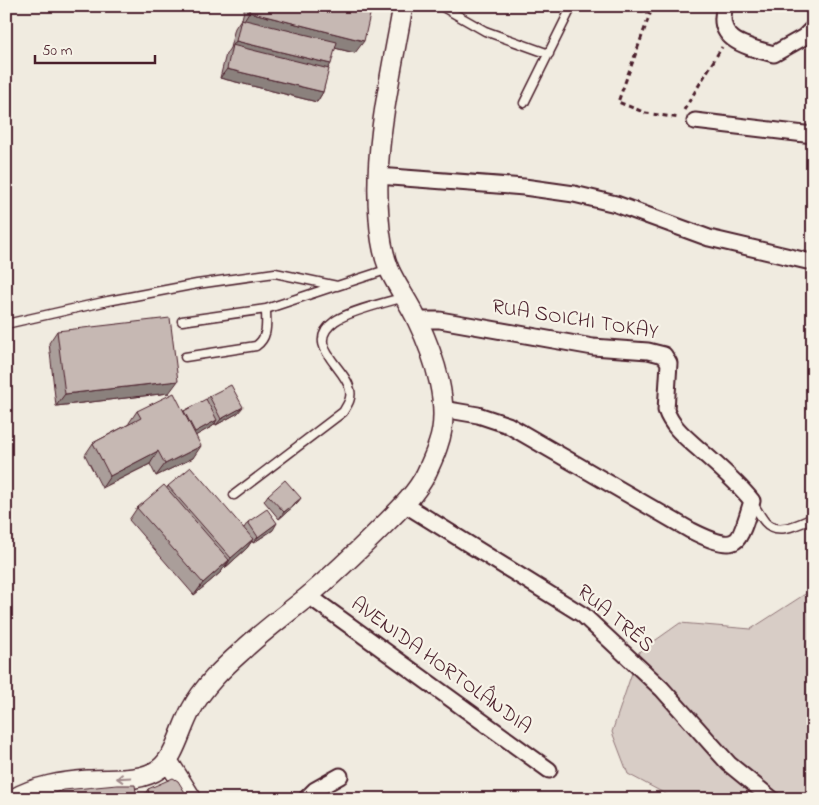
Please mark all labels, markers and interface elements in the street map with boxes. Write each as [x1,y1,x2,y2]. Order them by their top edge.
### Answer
scale bar [35,32,155,64]
text: 50 m [42,40,73,62]
street label: RUA SOICHI TOKAY [490,292,661,348]
street label: RUA TRÊS [570,578,660,660]
street label: AVENIDA HORTOLÂNDIA [344,588,539,742]
one-way arrow [116,774,132,783]

